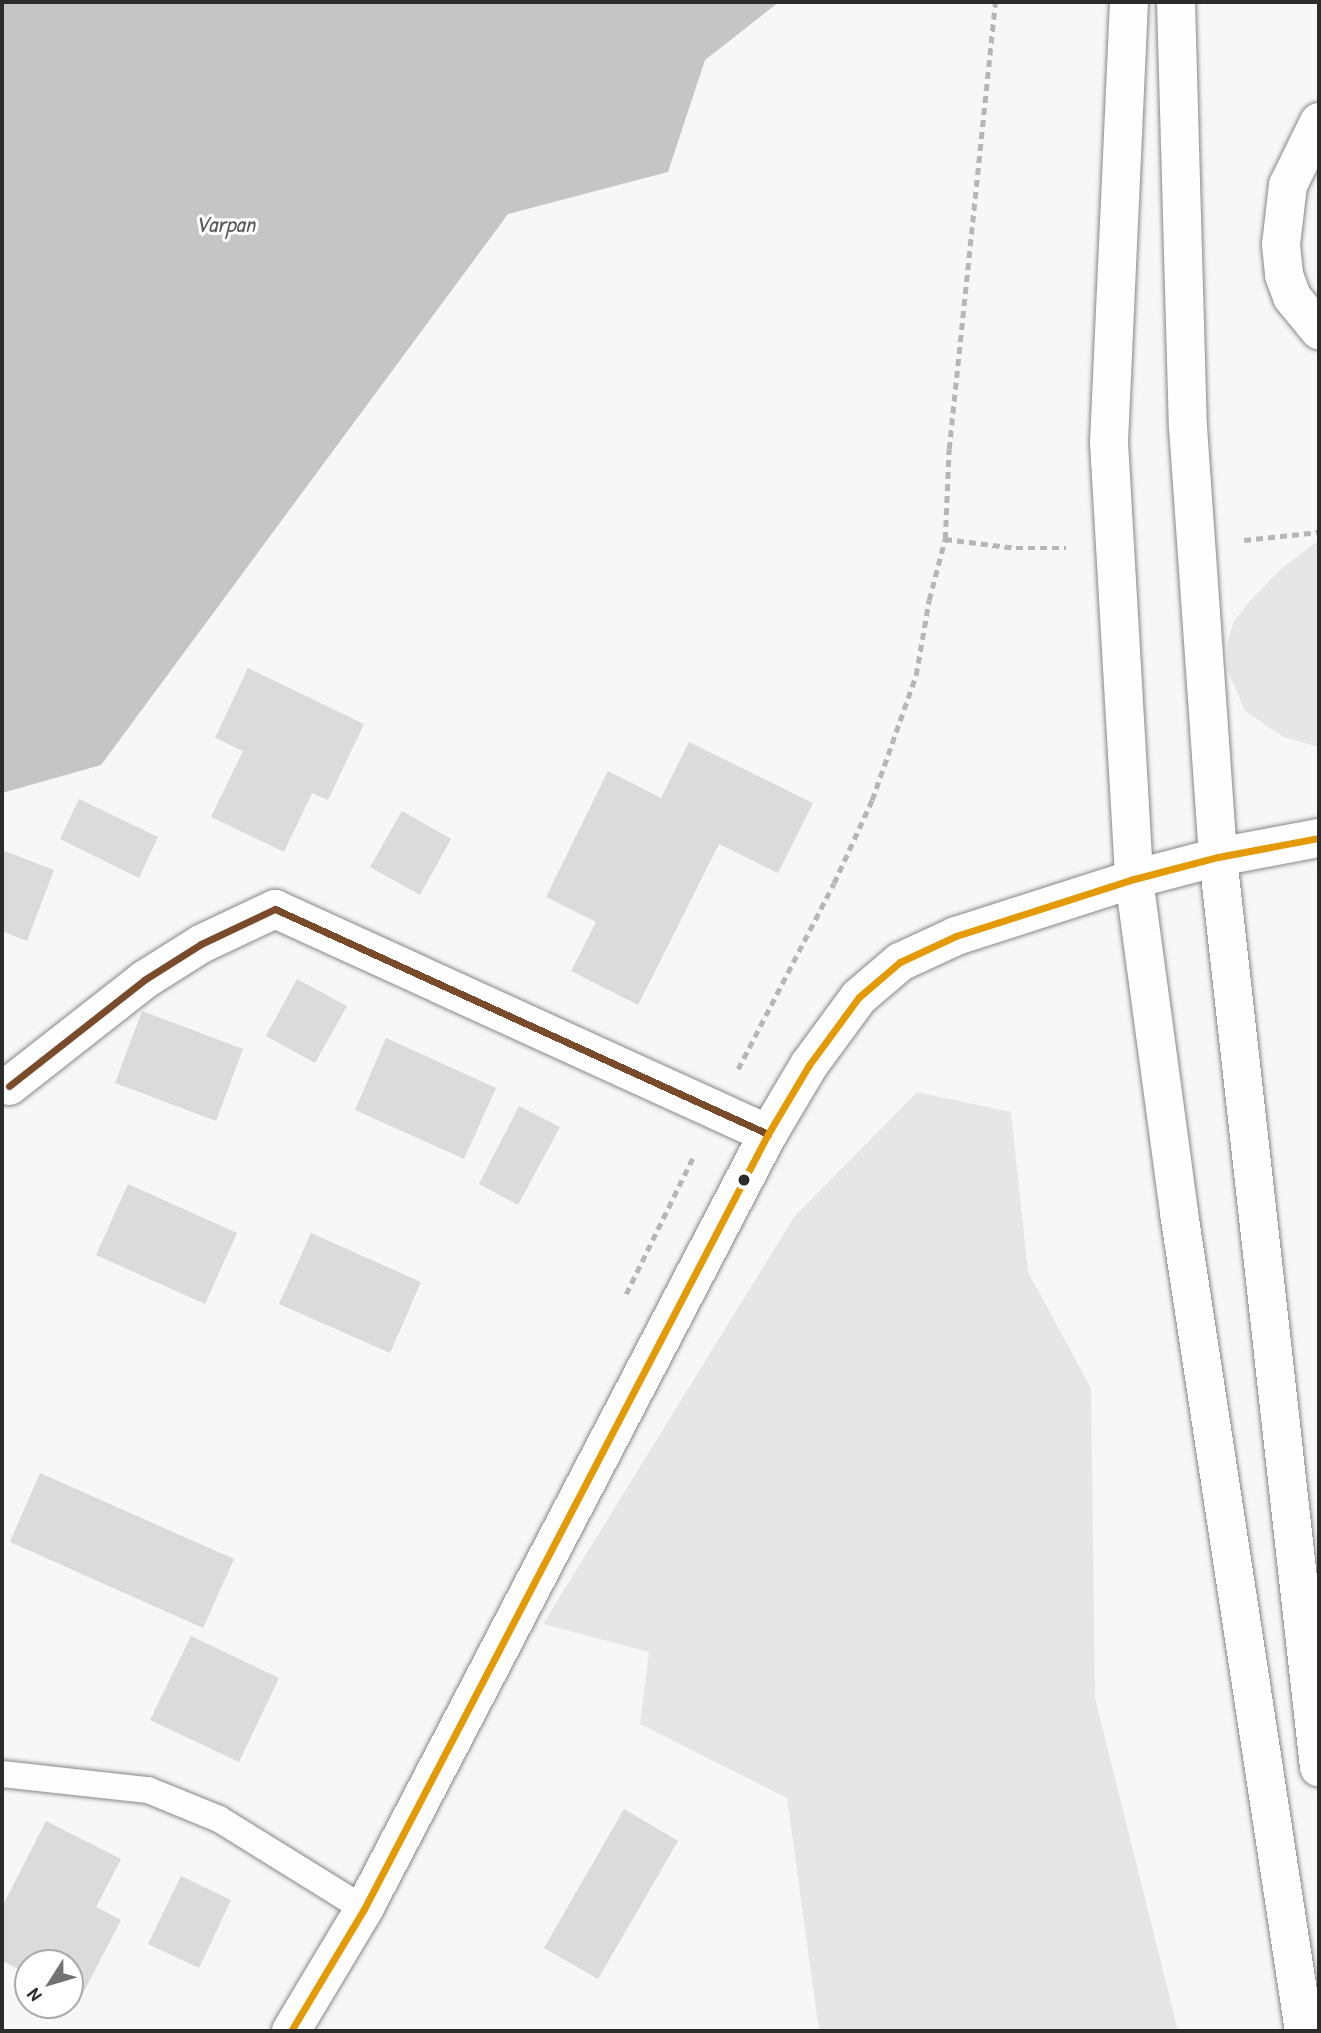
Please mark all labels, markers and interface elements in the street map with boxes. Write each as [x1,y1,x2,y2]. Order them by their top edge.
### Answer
water label: Varpan [195,210,255,238]
unlabelled marker [737,1173,751,1187]
north arrow [14,1949,84,2019]
text: N [20,1984,47,2007]

